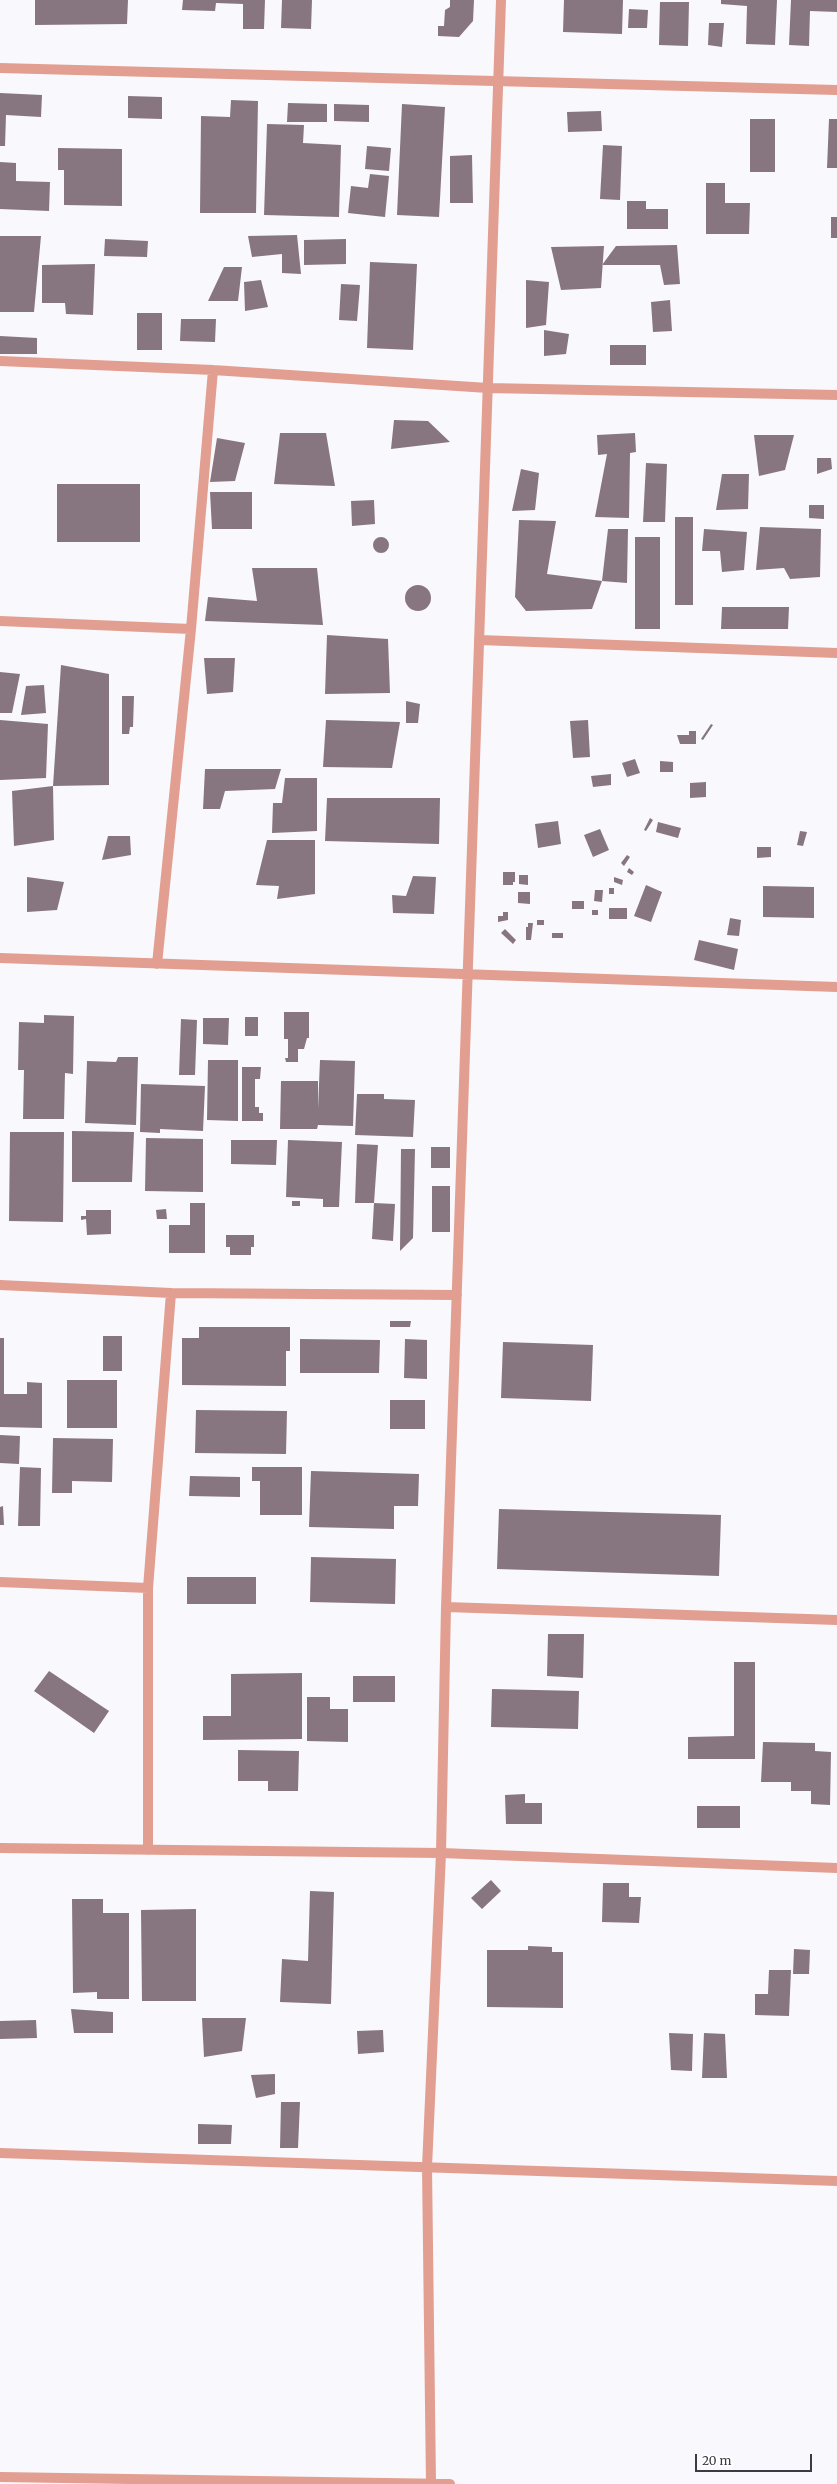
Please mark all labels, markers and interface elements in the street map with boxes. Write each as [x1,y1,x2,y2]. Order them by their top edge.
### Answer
scale bar [697,2446,814,2472]
text: 20 m [702,2453,731,2468]

